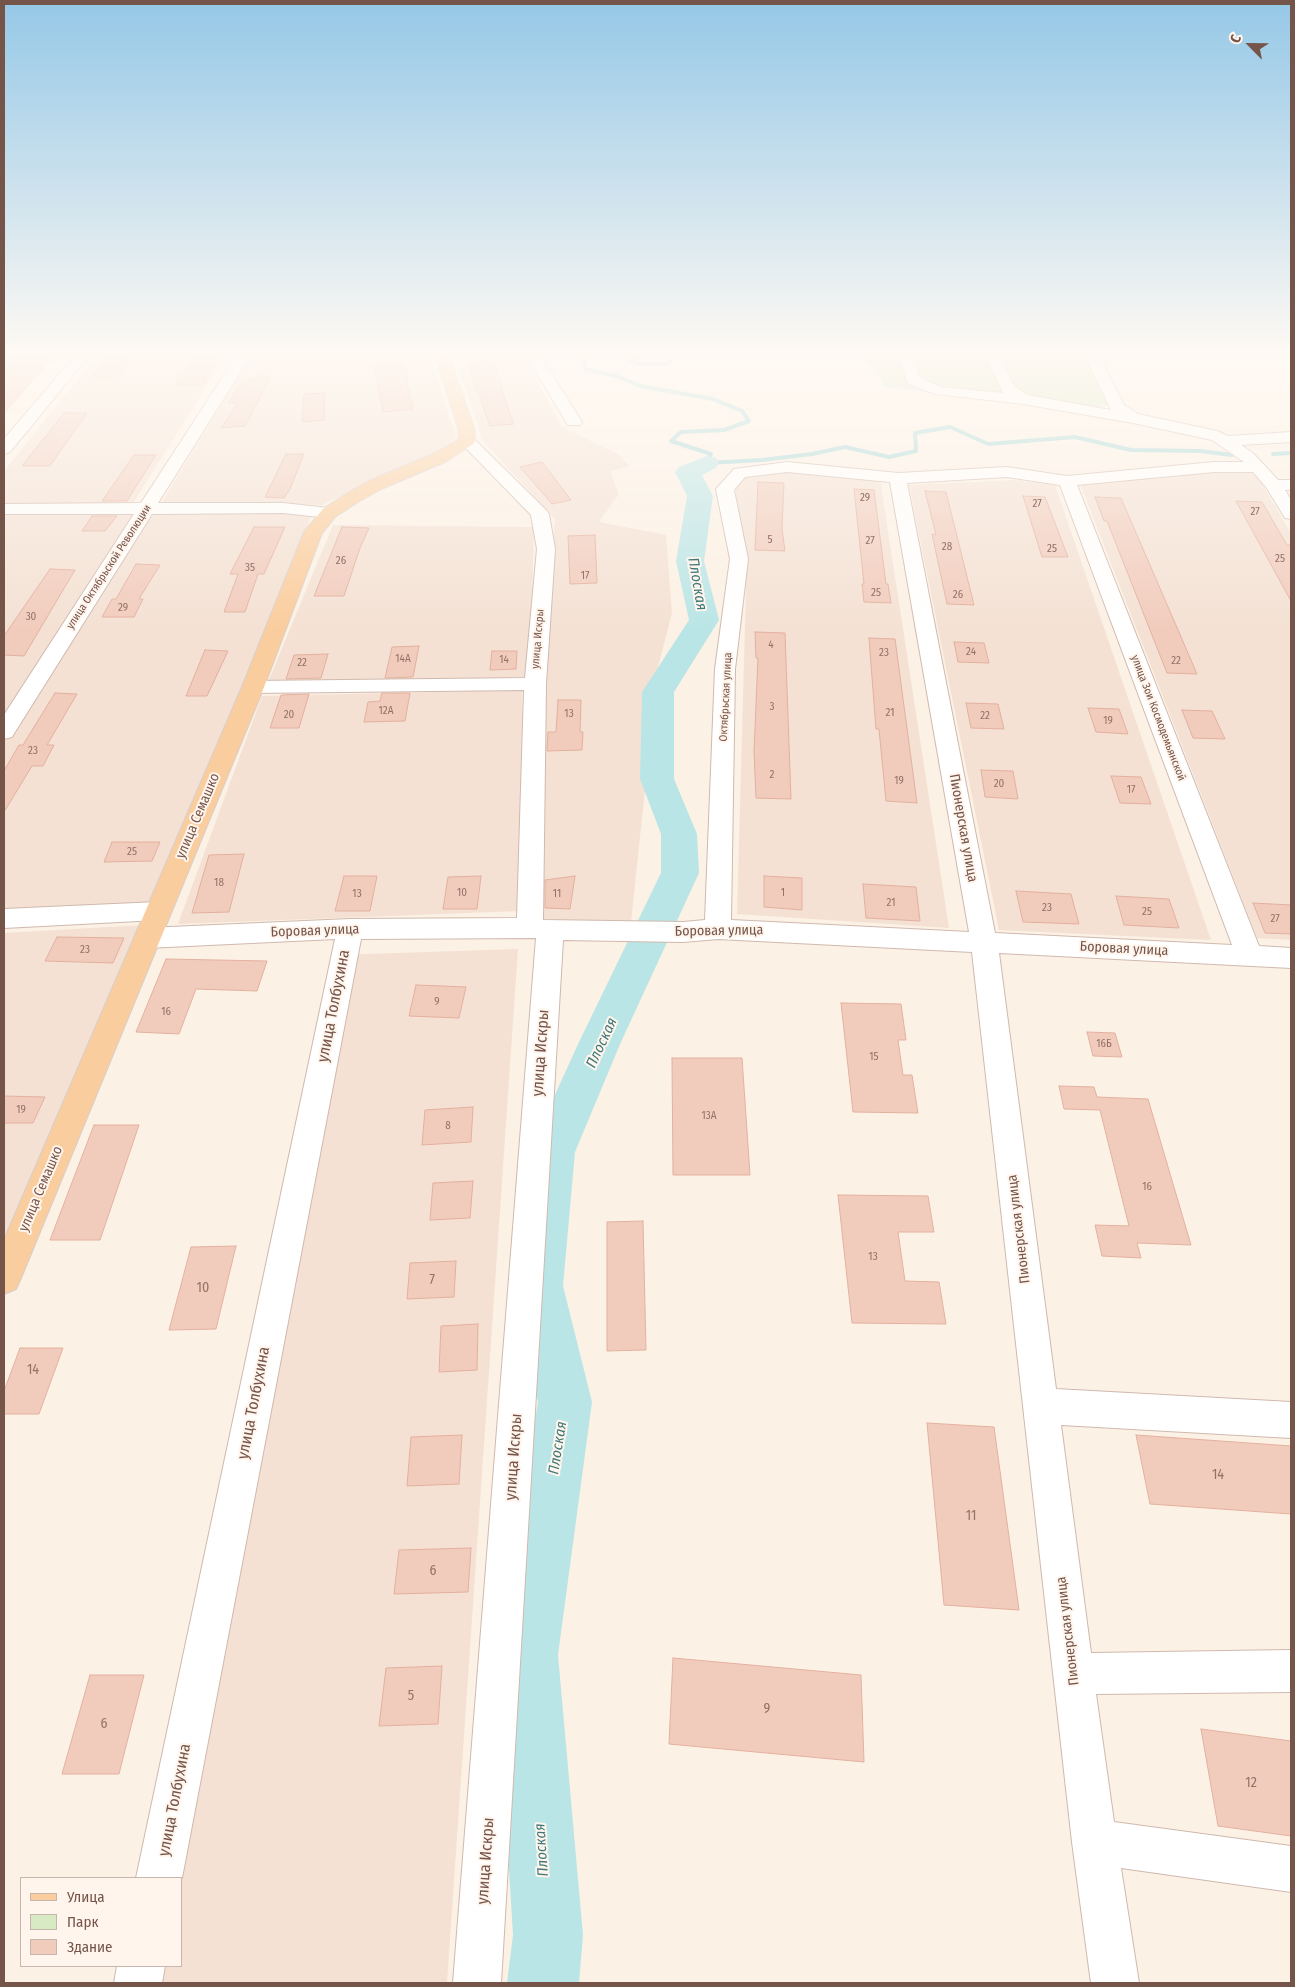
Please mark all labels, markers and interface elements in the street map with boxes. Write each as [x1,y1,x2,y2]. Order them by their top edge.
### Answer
north arrow [1225,20,1275,70]
text: С [1226,32,1245,46]
house number: 29 [860,491,870,505]
house number: 27 [1032,497,1042,511]
street label: улица Октябрьской Революции [64,502,154,632]
house number: 27 [1250,505,1260,519]
house number: 5 [767,533,773,547]
house number: 27 [865,534,875,548]
house number: 28 [942,540,952,554]
house number: 25 [1047,542,1057,556]
house number: 25 [1275,552,1285,566]
house number: 26 [336,554,346,568]
water label: Плоская [684,556,710,612]
house number: 35 [245,561,255,575]
house number: 17 [581,569,589,583]
house number: 25 [871,586,881,600]
house number: 26 [953,588,963,602]
house number: 29 [118,601,128,615]
street label: улица Искры [529,609,547,669]
house number: 30 [26,610,36,624]
house number: 4 [768,638,774,652]
house number: 24 [966,645,976,659]
house number: 23 [879,646,889,660]
house number: 14А [395,652,411,666]
street label: Октябрьская улица [717,652,735,742]
house number: 14 [499,653,509,667]
street label: улица Зои Космодемьянской [1128,653,1188,783]
house number: 22 [1171,654,1181,668]
house number: 22 [297,656,307,670]
house number: 3 [770,700,774,714]
house number: 12А [379,704,393,718]
house number: 21 [886,706,894,720]
house number: 13 [564,707,574,721]
house number: 20 [284,708,294,722]
house number: 22 [980,709,990,723]
house number: 19 [1103,714,1113,728]
house number: 23 [28,744,38,758]
house number: 2 [770,768,774,782]
street label: улица Семашко [172,771,224,861]
street label: Пионерская улица [945,773,981,883]
house number: 19 [894,774,904,788]
house number: 20 [994,777,1004,791]
house number: 17 [1127,783,1135,797]
house number: 25 [127,845,137,859]
house number: 18 [214,876,224,890]
house number: 10 [457,886,467,900]
house number: 1 [781,886,785,900]
house number: 13 [352,887,362,901]
house number: 11 [553,887,561,901]
house number: 21 [887,896,895,910]
house number: 23 [1042,901,1052,915]
house number: 25 [1142,905,1152,919]
house number: 27 [1270,912,1280,926]
street label: Боровая улица [270,921,360,941]
street label: Боровая улица [675,922,763,940]
street label: Боровая улица [1079,938,1169,960]
house number: 23 [80,943,90,957]
street label: улица Толбухина [314,948,354,1064]
house number: 9 [434,995,440,1009]
house number: 16 [161,1005,171,1019]
street label: улица Искры [528,1009,554,1097]
water label: Плоская [583,1015,621,1071]
house number: 16Б [1096,1037,1112,1051]
house number: 15 [869,1050,879,1064]
house number: 19 [16,1103,26,1117]
house number: 13А [701,1109,717,1123]
house number: 8 [445,1119,451,1133]
street label: улица Семашко [15,1144,67,1234]
street label: Пионерская улица [1004,1174,1034,1284]
house number: 16 [1142,1180,1152,1194]
house number: 13 [868,1250,878,1264]
house number: 7 [429,1272,435,1288]
house number: 10 [197,1280,209,1296]
street label: улица Толбухина [234,1345,274,1461]
house number: 14 [27,1362,39,1378]
street label: улица Искры [501,1413,527,1501]
water label: Плоская [545,1420,571,1476]
house number: 14 [1212,1467,1224,1483]
house number: 11 [966,1508,976,1524]
house number: 6 [430,1563,436,1579]
street label: Пионерская улица [1053,1576,1083,1686]
house number: 5 [408,1688,414,1704]
house number: 9 [764,1701,770,1717]
house number: 6 [101,1716,107,1732]
street label: улица Толбухина [155,1742,195,1858]
house number: 12 [1245,1775,1257,1791]
street label: улица Искры [473,1817,499,1905]
water label: Плоская [531,1823,553,1877]
legend [20,1877,182,1967]
text: Улица [67,1888,105,1906]
text: Парк [67,1913,98,1931]
text: Здание [67,1938,113,1956]

